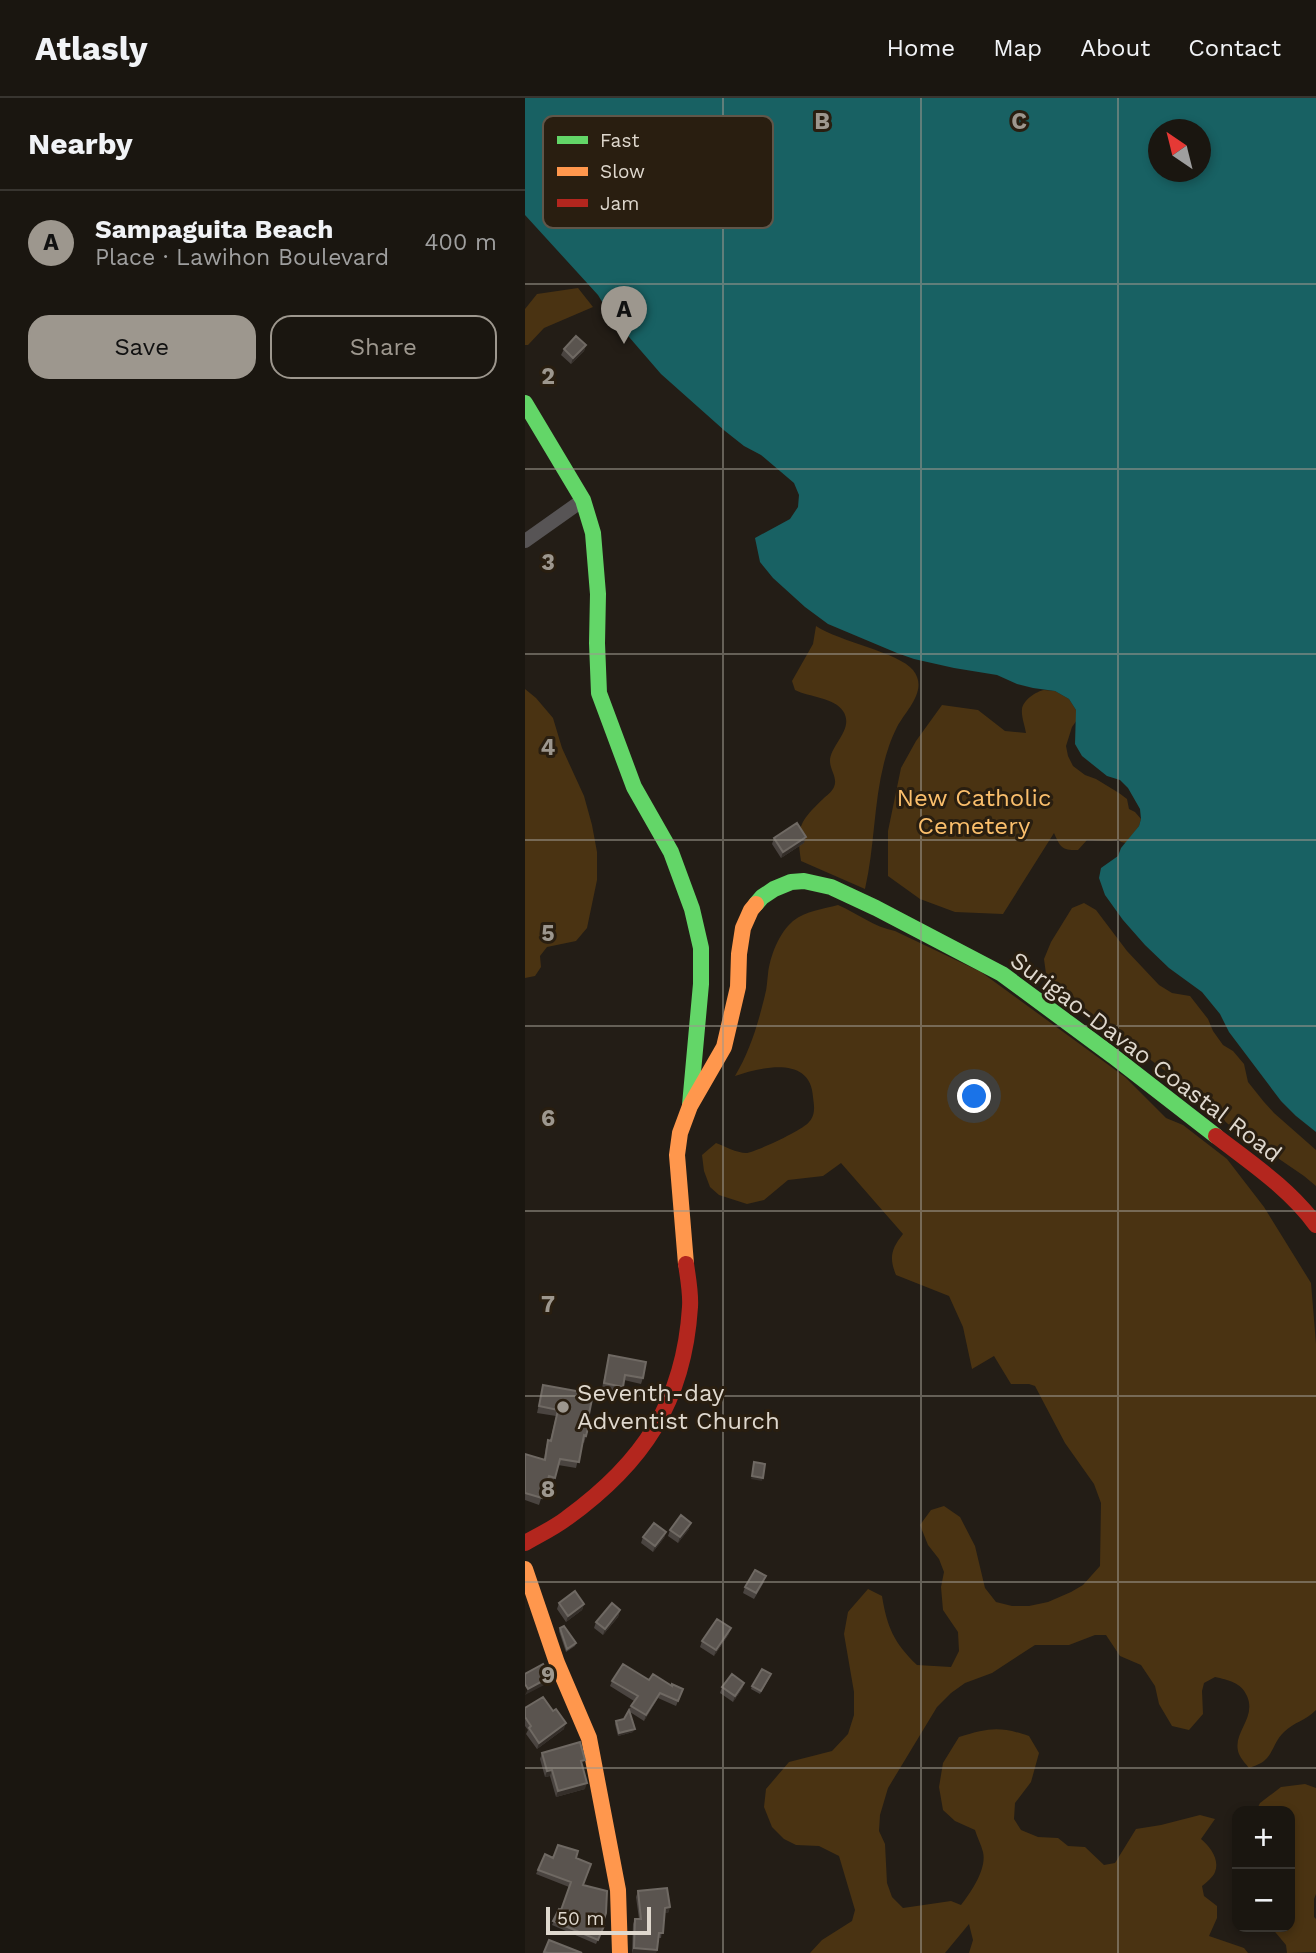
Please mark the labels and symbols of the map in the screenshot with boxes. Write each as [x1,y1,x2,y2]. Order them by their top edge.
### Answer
text: B [814,108,830,135]
text: C [1011,108,1027,135]
legend [543,116,773,228]
north arrow [1148,119,1211,182]
text: Fast [600,129,639,152]
text: Slow [600,160,645,183]
text: Jam [600,192,639,215]
pin: A [601,286,647,344]
text: 2 [541,363,555,390]
text: 3 [541,549,555,576]
text: 4 [541,734,556,761]
park label: New Catholic Cemetery [897,784,1051,840]
text: 5 [541,920,555,947]
street label: Surigao-Davao Coastal Road [1005,946,1287,1168]
your location [957,1079,991,1113]
text: 6 [541,1105,555,1132]
text: 7 [541,1291,555,1318]
place label: Seventh-day Adventist Church [577,1379,780,1435]
marker: Seventh-day Adventist Church [555,1399,571,1415]
text: 8 [541,1476,555,1503]
text: 9 [541,1662,555,1689]
scale bar [546,1904,651,1936]

